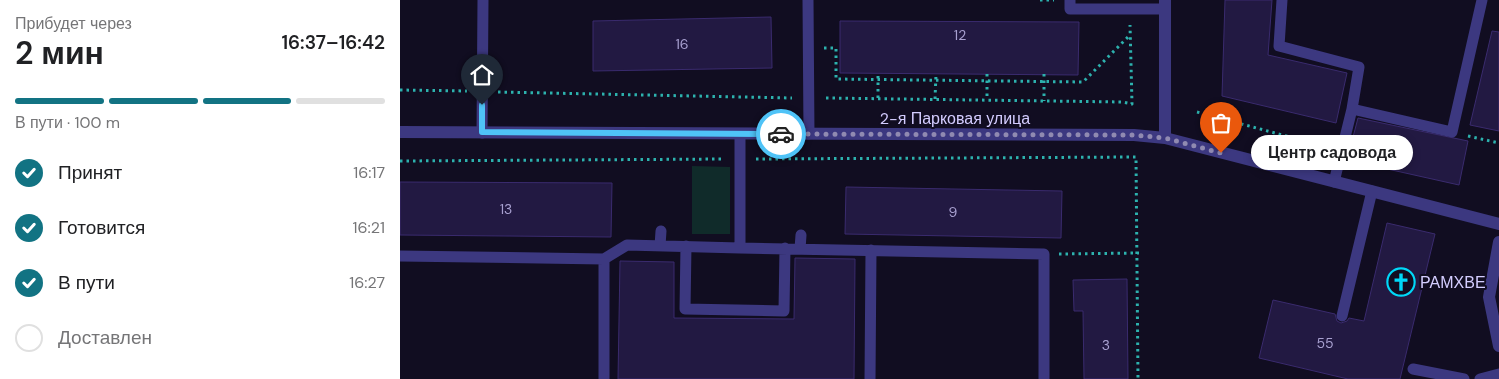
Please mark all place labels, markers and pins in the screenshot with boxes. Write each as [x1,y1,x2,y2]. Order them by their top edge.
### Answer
pin [461,54,503,105]
pin [1200,102,1242,153]
callout: Центр садовода [1251,136,1414,170]
church icon: РАМХВЕ [1386,267,1416,297]
place label: РАМХВЕ [1420,272,1486,293]

